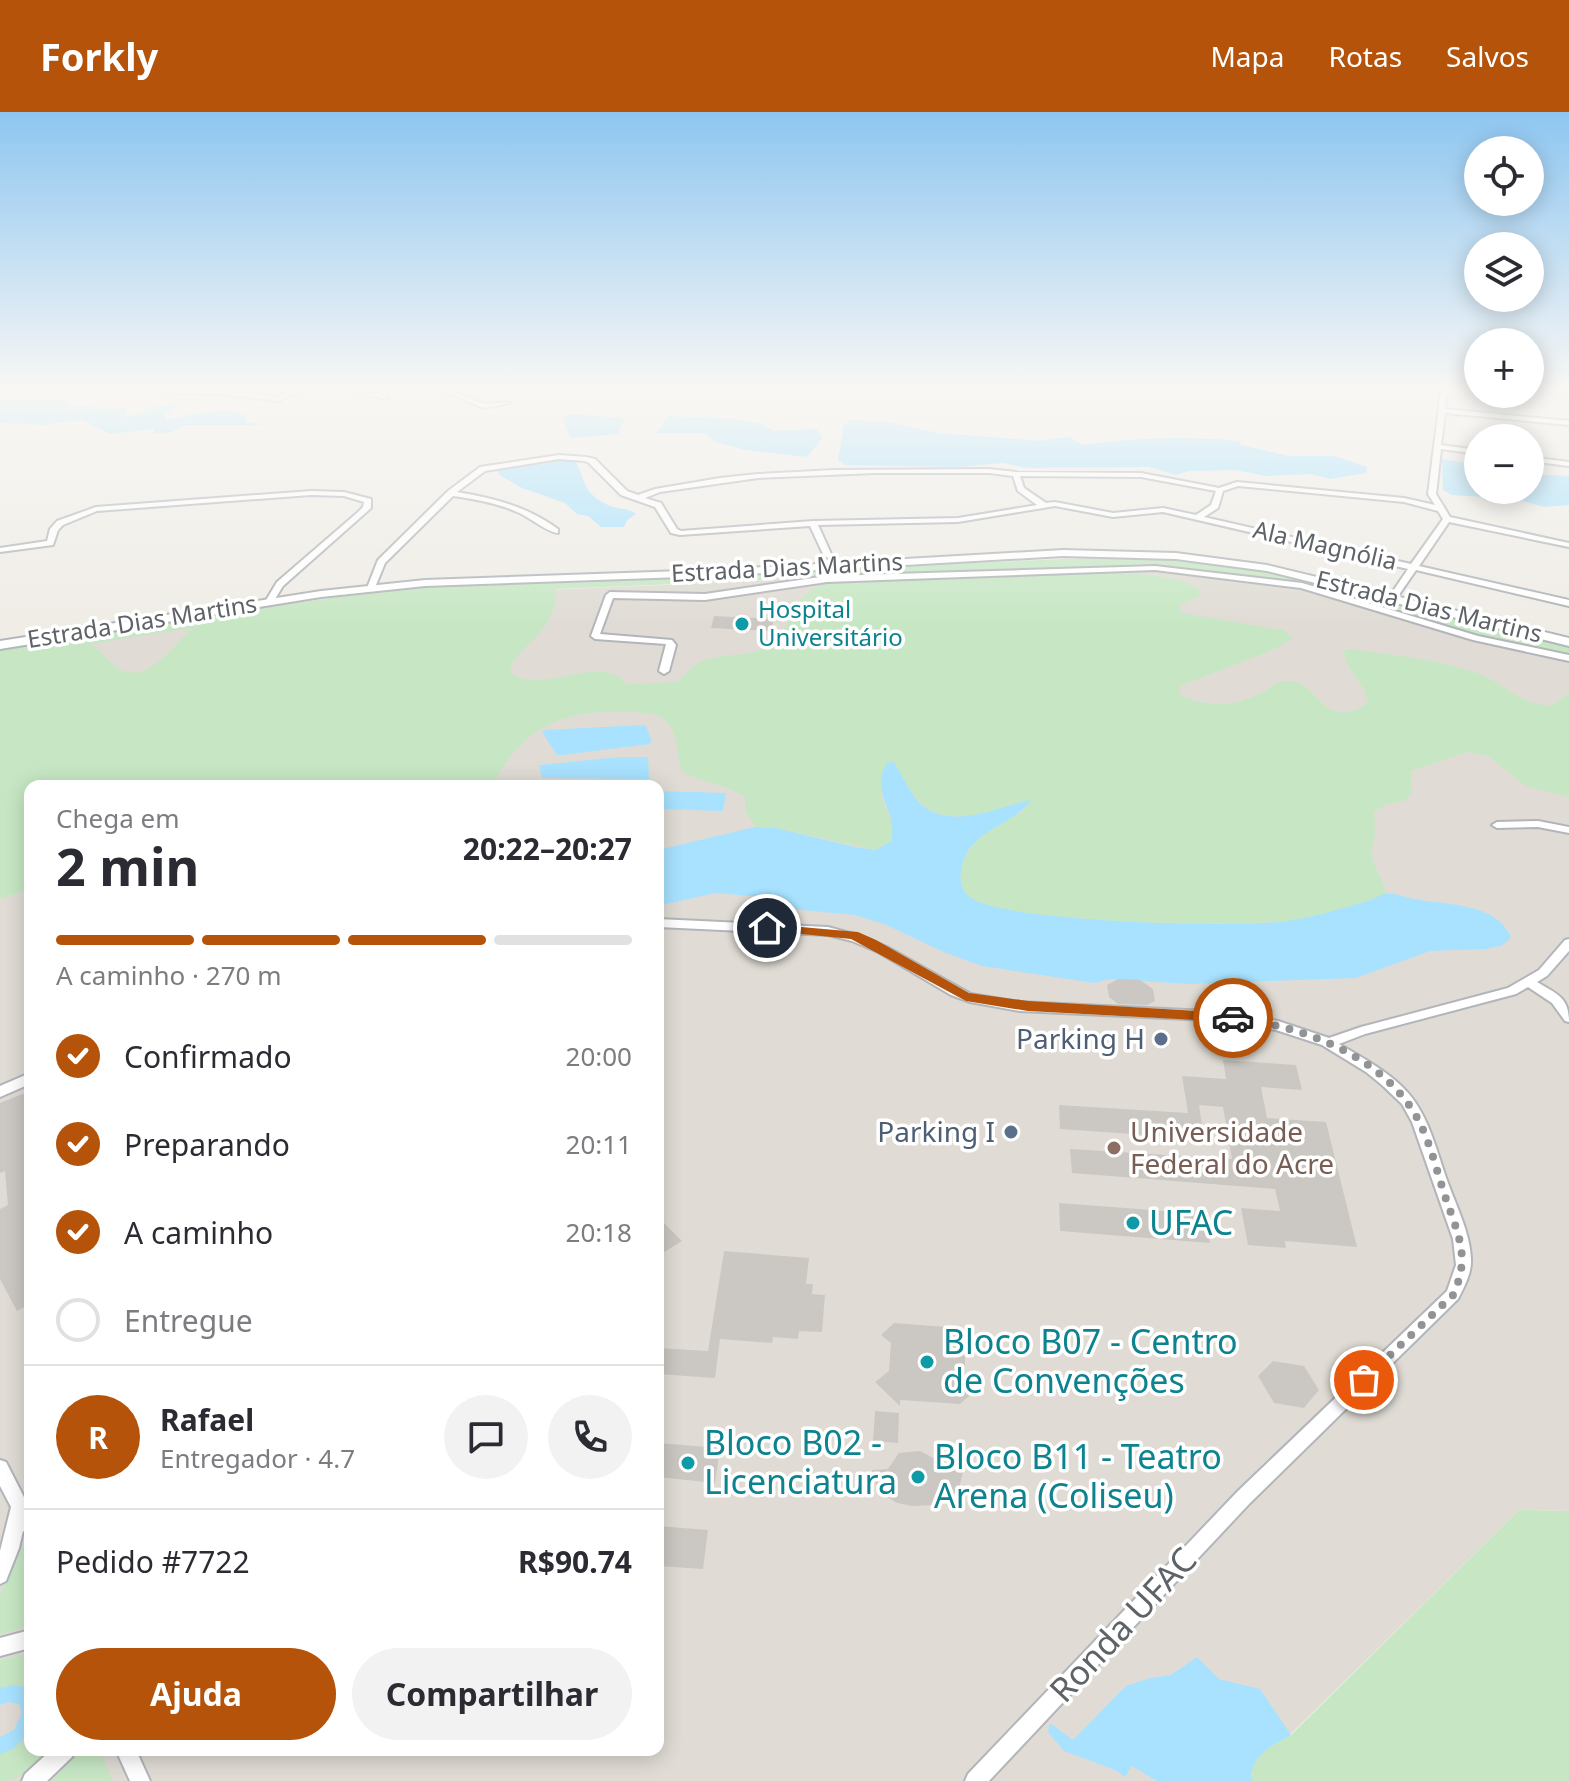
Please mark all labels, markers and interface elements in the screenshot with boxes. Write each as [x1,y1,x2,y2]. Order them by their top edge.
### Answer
text: Forkly [40,30,158,82]
text: Mapa [1210,37,1285,75]
text: Rotas [1329,37,1402,75]
text: Salvos [1446,37,1529,75]
map controls [1464,136,1544,504]
button: locate [1464,136,1544,216]
button: layers [1464,232,1544,312]
button: + [1464,328,1544,408]
button: − [1464,424,1544,504]
street label: Ala Magnólia [1250,512,1400,577]
street label: Estrada Dias Martins [670,544,904,589]
street label: Estrada Dias Martins [1313,561,1546,650]
street label: Estrada Dias Martins [25,586,259,655]
place label: Hospital Universitário [758,592,903,653]
marker: Hospital Universitário [733,615,751,633]
text: Chega em [56,800,179,836]
text: 20:22–20:27 [463,828,632,869]
text: 2 min [56,830,199,901]
pin [733,894,801,962]
icon: home [745,906,789,950]
text: A caminho · 270 m [56,957,282,993]
courier [1193,978,1273,1058]
icon: car [1211,996,1255,1040]
place label: Parking H [1016,1019,1145,1057]
marker: Parking H [1152,1030,1170,1048]
icon: check [56,1034,100,1078]
text: Confirmado [124,1036,292,1077]
text: 20:00 [566,1038,632,1074]
place label: Parking I [877,1112,995,1150]
place label: Universidade Federal do Acre [1130,1112,1334,1182]
icon: check [56,1122,100,1166]
marker: Parking I [1002,1123,1020,1141]
text: Preparando [124,1124,290,1165]
text: 20:11 [566,1126,632,1162]
marker: Universidade Federal do Acre [1105,1139,1123,1157]
place label: UFAC [1149,1199,1233,1245]
icon: check [56,1210,100,1254]
text: A caminho [124,1212,273,1253]
text: 20:18 [566,1214,632,1250]
marker: UFAC [1124,1214,1142,1232]
text: Entregue [124,1300,253,1341]
place label: Bloco B07 - Centro de Convenções [943,1318,1238,1403]
pin [1330,1346,1398,1414]
marker: Bloco B07 - Centro de Convenções [918,1353,936,1371]
icon: bag [1342,1358,1386,1402]
button: chat [444,1395,528,1479]
button: phone [548,1395,632,1479]
text: Rafael [160,1399,254,1440]
text: R [88,1417,108,1458]
place label: Bloco B02 - Licenciatura [704,1419,897,1504]
place label: Bloco B11 - Teatro Arena (Coliseu) [934,1433,1222,1518]
text: Entregador · 4.7 [160,1440,355,1476]
marker: Bloco B02 - Licenciatura [679,1454,697,1472]
marker: Bloco B11 - Teatro Arena (Coliseu) [909,1468,927,1486]
street label: Ronda UFAC [1039,1537,1206,1712]
text: Pedido #7722 [56,1541,250,1582]
text: R$90.74 [518,1541,632,1582]
button: Ajuda [56,1648,336,1740]
button: Compartilhar [352,1648,632,1740]

